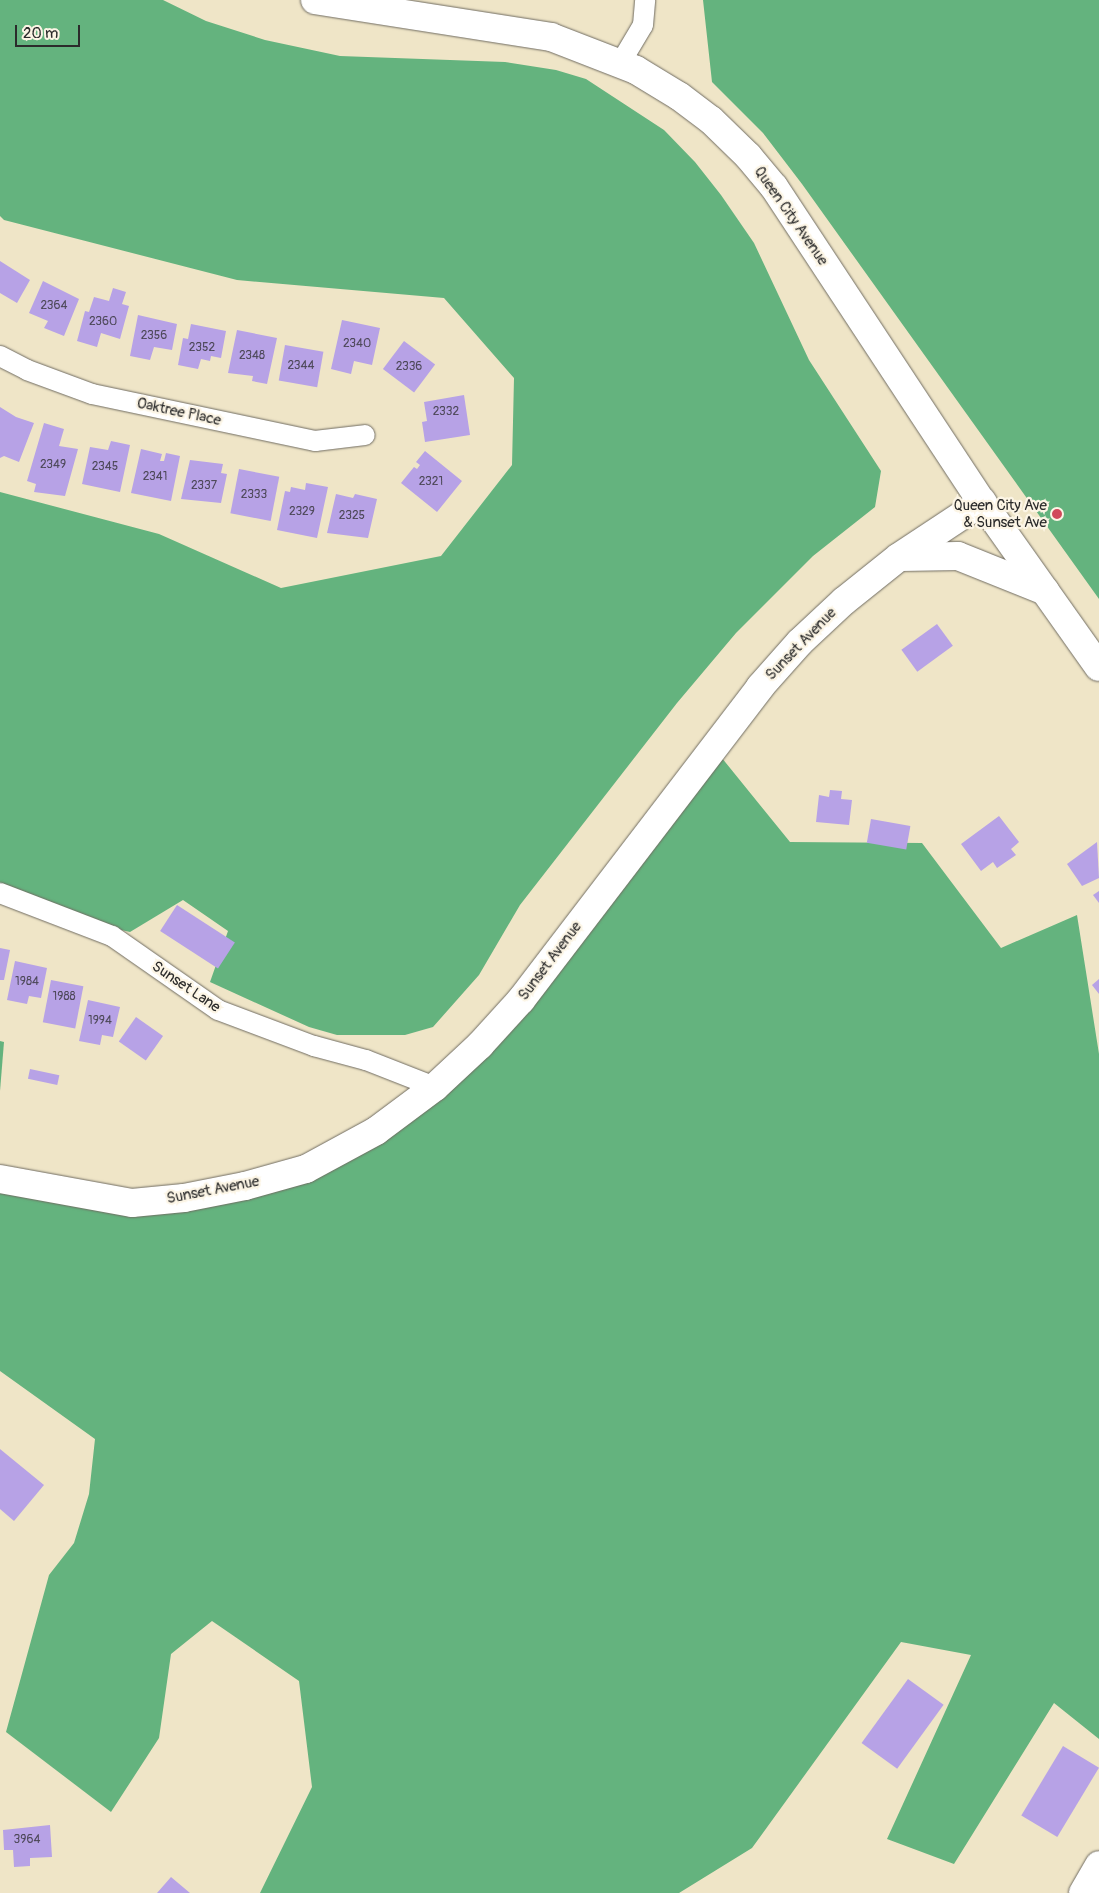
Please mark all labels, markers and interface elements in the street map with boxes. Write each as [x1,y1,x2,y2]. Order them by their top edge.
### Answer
scale bar [18,15,82,47]
text: 20 m [23,24,58,43]
street label: Queen City Avenue [750,163,832,269]
house number: 2364 [41,299,67,313]
house number: 2360 [89,315,117,329]
house number: 2356 [141,329,167,343]
house number: 2340 [343,337,371,351]
house number: 2352 [189,341,215,355]
house number: 2348 [239,349,265,363]
house number: 2344 [288,359,314,373]
house number: 2336 [396,360,422,374]
street label: Oaktree Place [135,394,223,430]
house number: 2332 [433,405,459,419]
house number: 2349 [40,458,66,472]
house number: 2345 [92,460,118,474]
house number: 2341 [143,470,167,484]
house number: 2321 [419,475,443,489]
house number: 2337 [191,479,217,493]
house number: 2333 [241,488,267,502]
place label: Queen City Ave & Sunset Ave [953,496,1047,531]
house number: 2329 [289,505,315,519]
marker: Queen City Ave & Sunset Ave [1051,508,1063,520]
house number: 2325 [339,509,365,523]
street label: Sunset Avenue [762,604,840,684]
street label: Sunset Avenue [515,918,585,1004]
street label: Sunset Lane [148,958,224,1016]
house number: 1984 [15,975,39,989]
house number: 1988 [53,990,75,1004]
house number: 1994 [88,1014,112,1028]
street label: Sunset Avenue [165,1172,261,1208]
house number: 3964 [14,1833,40,1847]

